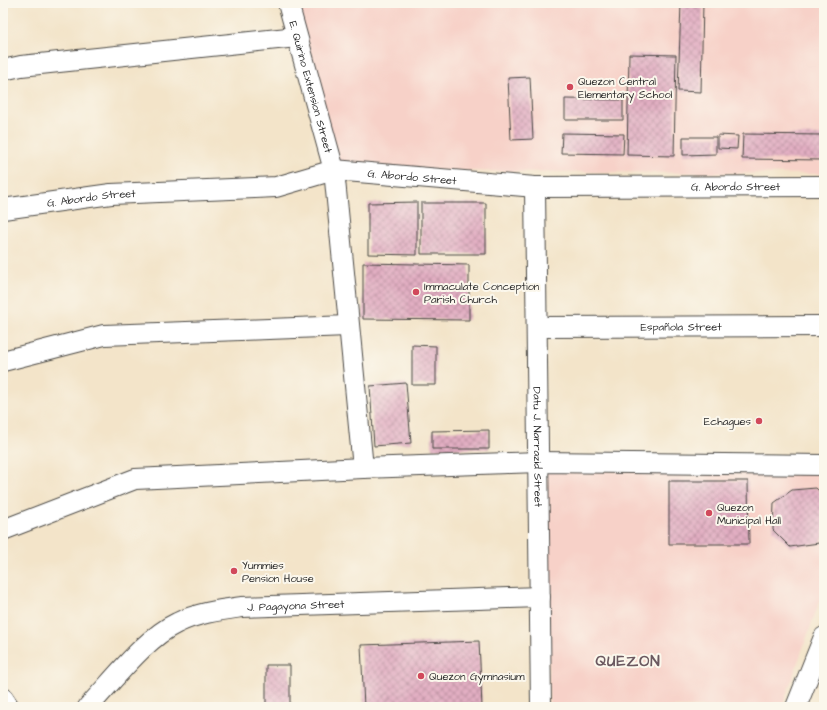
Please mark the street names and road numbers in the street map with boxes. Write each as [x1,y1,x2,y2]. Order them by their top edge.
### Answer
street label: E. Quirino Extension Street [286,19,337,155]
street label: G. Abordo Street [367,165,458,188]
street label: G. Abordo Street [691,179,781,194]
street label: G. Abordo Street [46,185,136,210]
street label: Española Street [640,319,722,334]
street label: Datu J. Narrazid Street [530,387,546,508]
street label: J. Pagayona Street [247,596,345,615]

